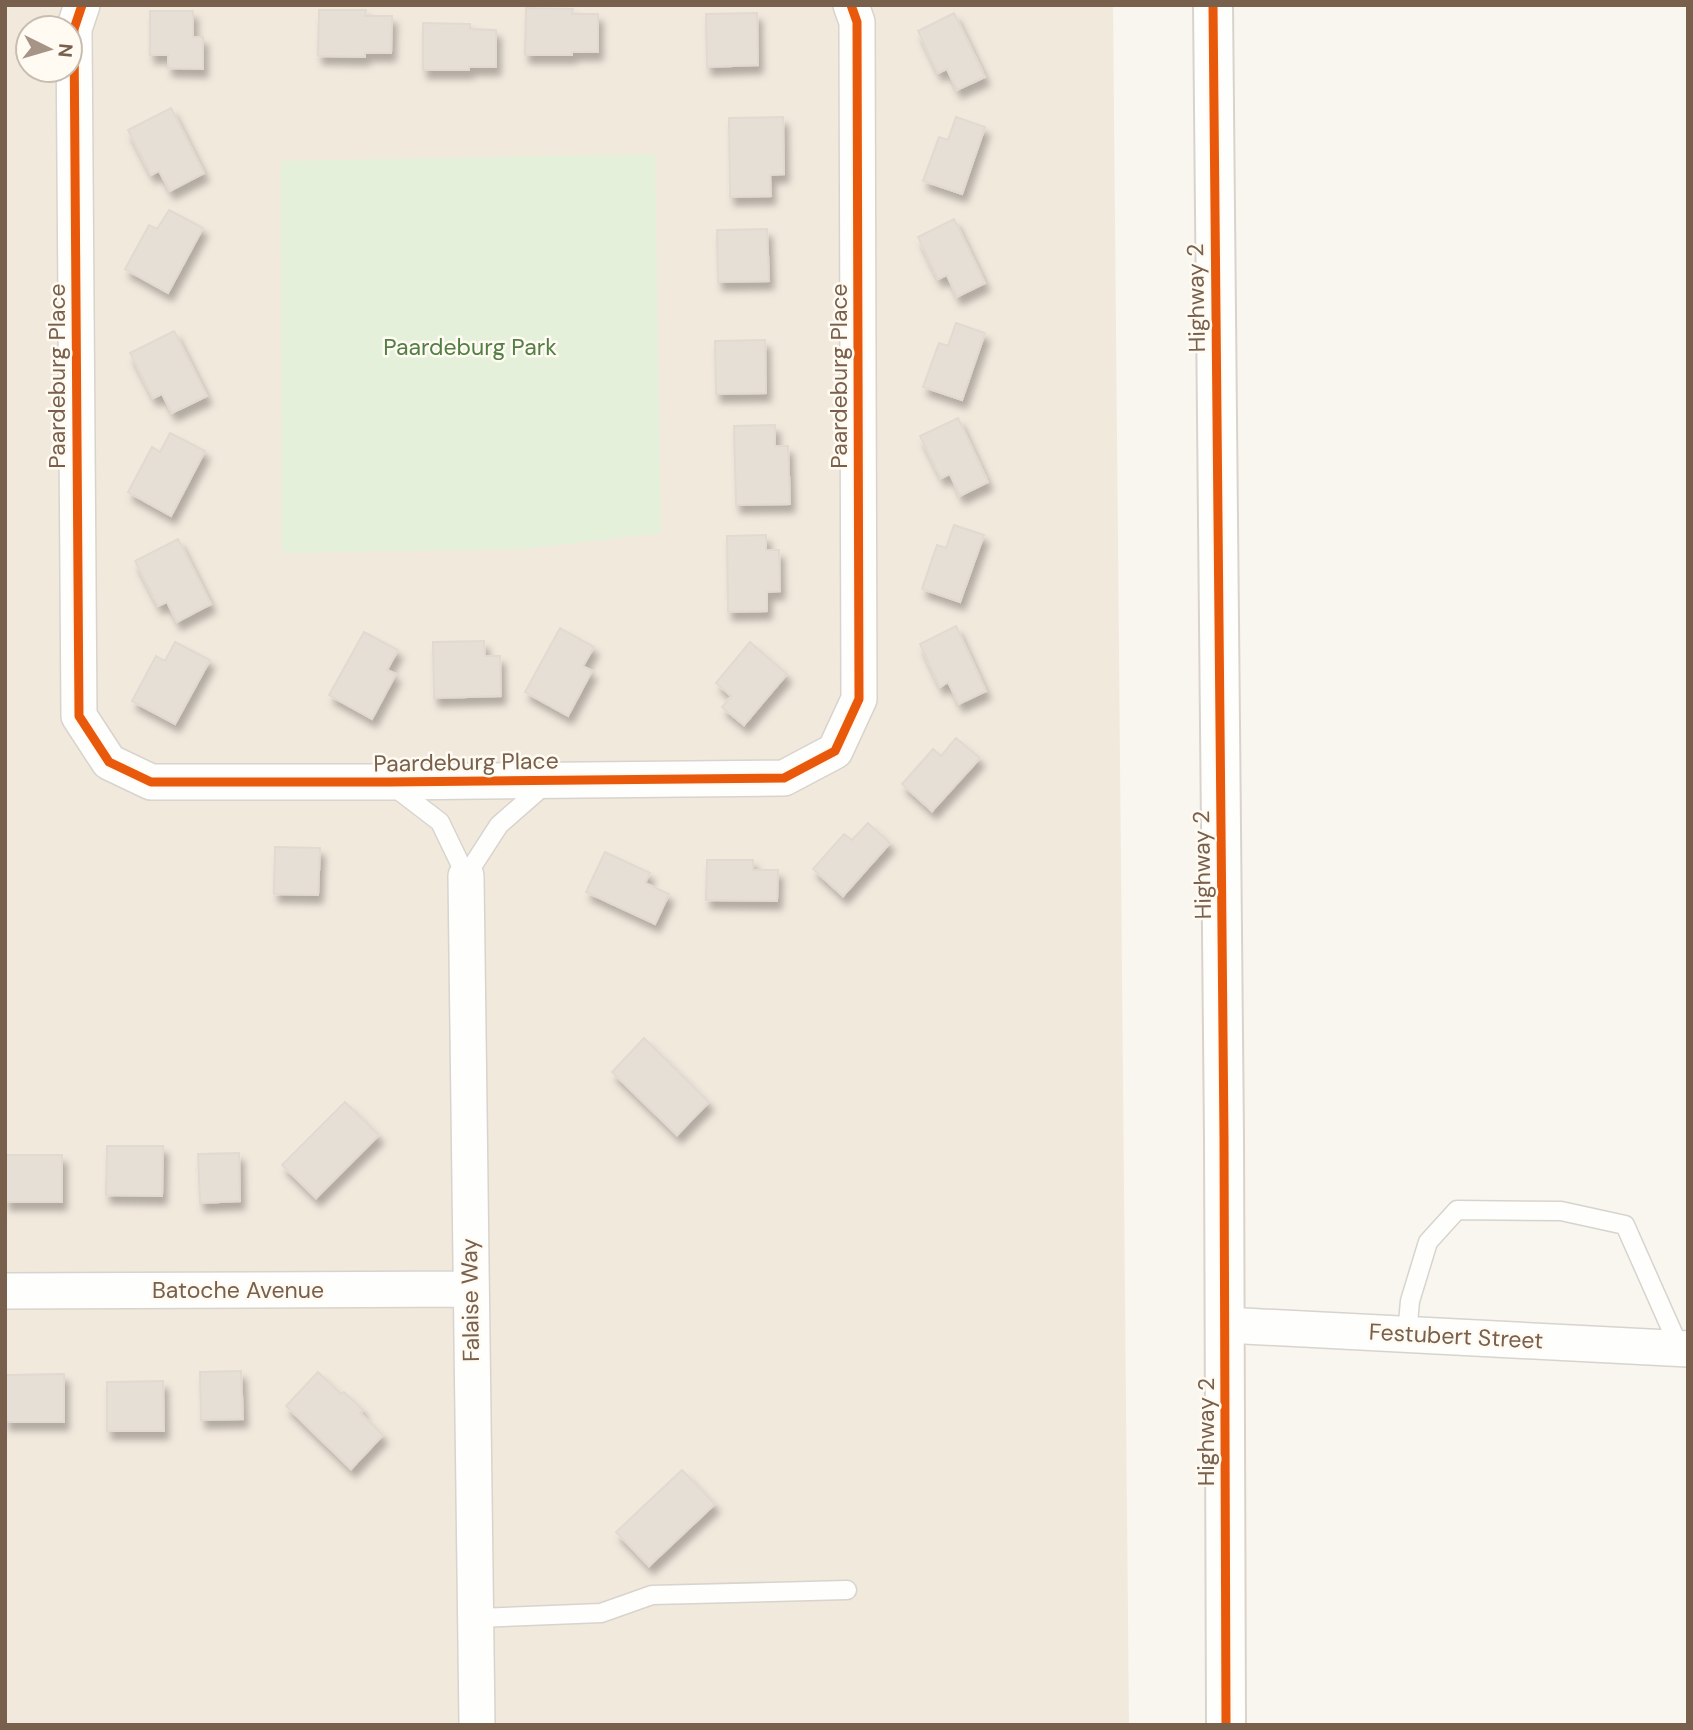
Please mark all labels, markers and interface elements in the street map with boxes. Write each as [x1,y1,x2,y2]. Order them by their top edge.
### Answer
north arrow [14,14,84,84]
text: N [52,42,78,58]
street label: Highway 2 [1180,243,1212,353]
street label: Paardeburg Place [42,283,72,469]
street label: Paardeburg Place [824,283,854,469]
park label: Paardeburg Park [383,332,557,362]
street label: Paardeburg Place [373,745,559,779]
street label: Highway 2 [1186,810,1218,920]
street label: Falaise Way [454,1238,486,1362]
street label: Batoche Avenue [152,1275,324,1305]
street label: Festubert Street [1368,1316,1544,1356]
street label: Highway 2 [1191,1378,1221,1486]

